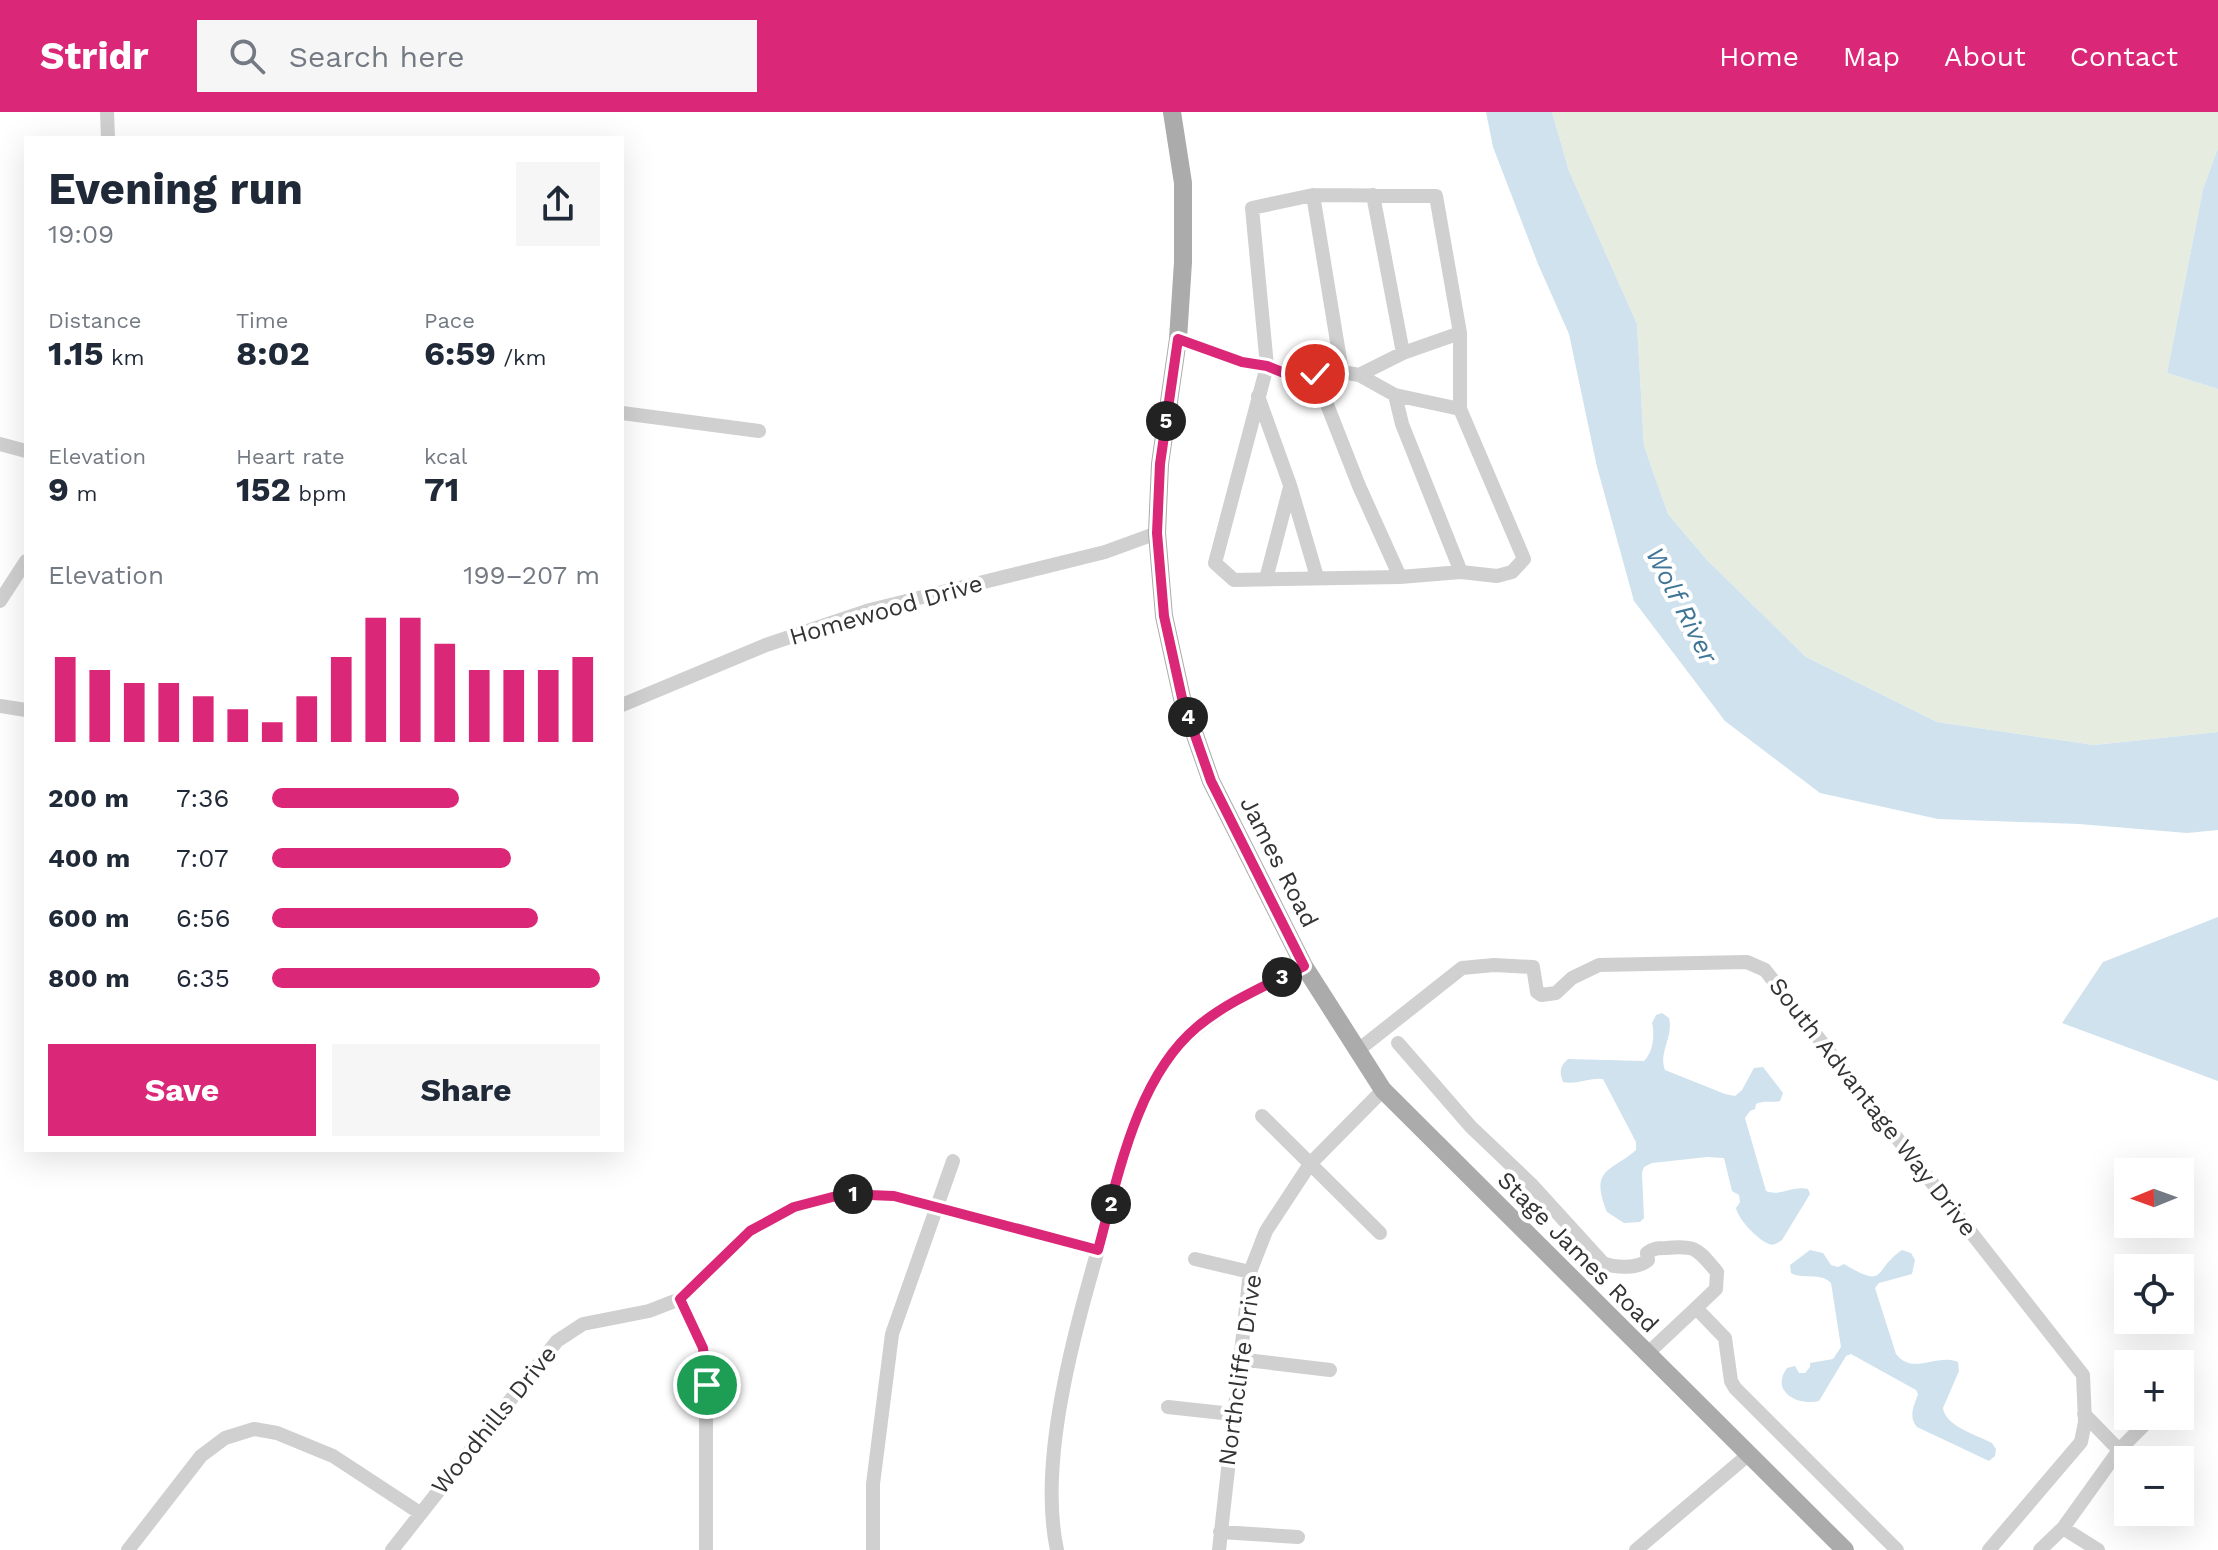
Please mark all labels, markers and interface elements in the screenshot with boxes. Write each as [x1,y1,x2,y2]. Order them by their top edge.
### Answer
search box [197,20,757,92]
text: Stridr [40,34,149,78]
icon: search [225,34,269,78]
text: Search here [289,39,465,74]
text: Home [1719,40,1799,73]
text: Map [1843,40,1900,73]
text: About [1944,40,2026,73]
text: Contact [2070,40,2178,73]
button: share [516,162,600,246]
text: Evening run [48,163,303,215]
text: 19:09 [48,219,114,249]
text: Distance [48,308,142,333]
text: Time [236,308,288,333]
text: Pace [424,308,475,333]
text: 1.15 [48,333,104,373]
text: 8:02 [236,333,310,373]
text: 6:59 [424,333,496,373]
pin [1281,340,1349,408]
text: km [104,345,145,370]
text: /km [496,345,547,370]
icon: check [1293,352,1337,396]
pin: 5 [1146,401,1186,441]
text: 5 [1160,408,1172,433]
text: Elevation [48,444,146,469]
text: Heart rate [236,444,345,469]
text: kcal [424,444,468,469]
text: 9 [48,469,69,509]
text: 152 [236,469,291,509]
text: 71 [424,469,459,509]
text: m [69,481,97,506]
text: bpm [291,481,347,506]
water label: Wolf River [1640,542,1724,669]
text: Elevation [48,560,164,590]
text: 199–207 m [463,560,600,590]
street label: Homewood Drive [786,569,986,651]
pin: 4 [1168,697,1208,737]
text: 4 [1181,704,1195,729]
text: 200 m [48,783,129,813]
text: 7:36 [176,783,229,813]
street label: James Road [1234,792,1324,932]
text: 400 m [48,843,130,873]
text: 7:07 [176,843,229,873]
text: 600 m [48,903,129,933]
text: 6:56 [176,903,230,933]
pin: 3 [1262,957,1302,997]
text: 800 m [48,963,130,993]
text: 6:35 [176,963,230,993]
text: 3 [1275,964,1289,989]
street label: South Advantage Way Drive [1763,972,1983,1242]
button: Save [48,1044,316,1136]
button: Share [332,1044,600,1136]
north arrow [2114,1158,2194,1238]
map controls [2114,1158,2194,1526]
street label: Stage James Road [1492,1166,1664,1338]
pin: 1 [833,1174,873,1214]
text: 1 [848,1181,858,1206]
pin: 2 [1091,1184,1131,1224]
text: 2 [1104,1191,1118,1216]
button: locate [2114,1254,2194,1334]
street label: Northcliffe Drive [1213,1272,1267,1468]
street label: Woodhills Drive [426,1340,562,1500]
button: + [2114,1350,2194,1430]
pin [673,1351,741,1419]
icon: arrive [685,1363,729,1407]
button: − [2114,1446,2194,1526]

